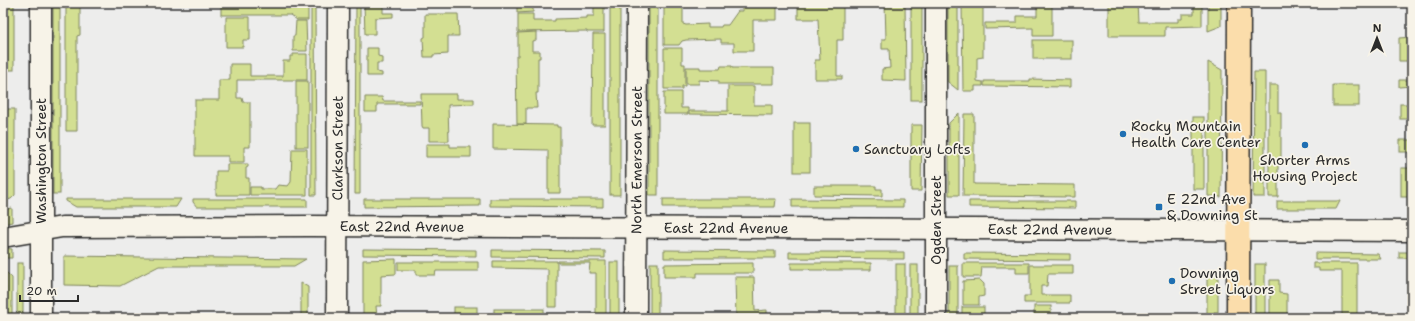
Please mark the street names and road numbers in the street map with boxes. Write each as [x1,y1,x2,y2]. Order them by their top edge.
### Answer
street label: North Emerson Street [627,86,646,234]
street label: Clarkson Street [328,96,347,200]
street label: Washington Street [32,98,50,224]
street label: Ogden Street [927,175,945,265]
street label: East 22nd Avenue [340,217,465,236]
street label: East 22nd Avenue [664,219,789,237]
street label: East 22nd Avenue [988,220,1113,239]

